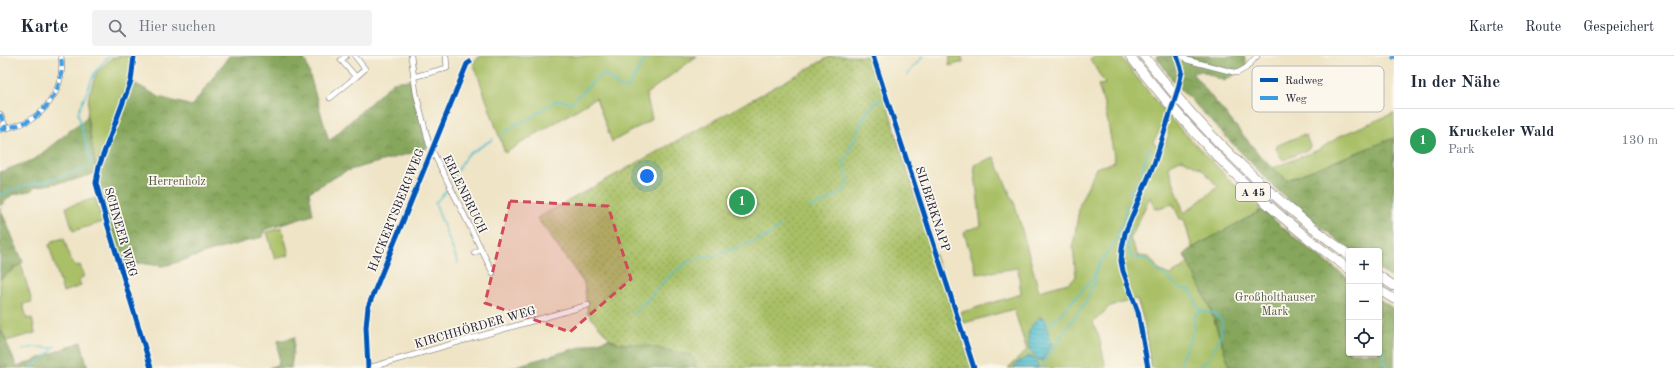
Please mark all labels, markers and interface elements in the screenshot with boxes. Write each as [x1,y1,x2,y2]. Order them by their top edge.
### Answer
search box [92,10,372,46]
icon: search [106,17,128,39]
text: Karte [20,18,68,37]
text: Hier suchen [138,20,216,35]
text: Karte [1469,20,1503,34]
text: Route [1525,20,1561,34]
text: Gespeichert [1583,20,1654,34]
legend [1252,66,1384,112]
text: In der Nähe [1410,74,1500,91]
text: Radweg [1285,76,1323,87]
text: Weg [1285,94,1307,105]
text: Kruckeler Wald [1448,125,1554,140]
text: 1 [1419,134,1427,147]
text: 130 m [1621,134,1658,147]
text: Park [1448,143,1475,156]
street label: HACKERTSBERGWEG [367,147,427,274]
street label: ERLENBRUCH [440,153,488,235]
street label: SILBERKNAPP [913,165,951,253]
your location [637,166,657,186]
park label: Herrenholz [148,176,206,188]
road number: A 45 [1236,183,1270,201]
street label: SCHNEER WEG [102,186,139,279]
pin: 1 [729,187,755,217]
map controls [1346,248,1382,356]
button: + [1346,248,1382,284]
button: − [1346,284,1382,320]
park label: Großholthauser Mark [1235,292,1315,318]
street label: KIRCHHÖRDER WEG [412,301,538,351]
button: locate [1346,320,1382,356]

